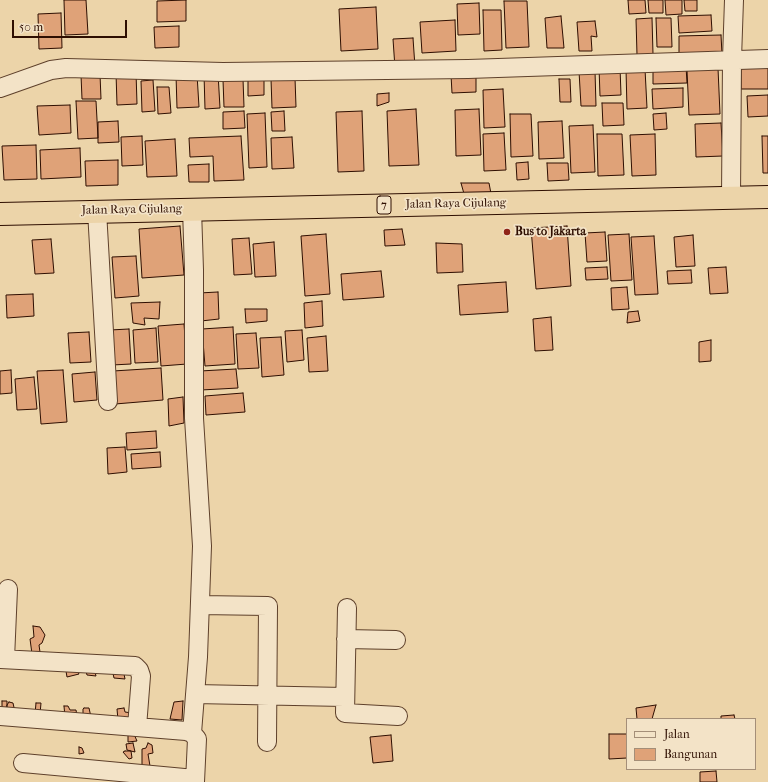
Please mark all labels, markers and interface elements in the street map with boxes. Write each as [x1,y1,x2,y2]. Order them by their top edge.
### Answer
scale bar [14,12,129,38]
text: 50 m [19,20,43,34]
road number: 7 [377,196,391,214]
street label: Jalan Raya Cijulang [406,196,506,212]
street label: Jalan Raya Cijulang [82,202,182,218]
place label: Bus to Jakarta [515,225,586,239]
marker: Bus to Jakarta [502,227,512,237]
legend [626,718,756,770]
text: Jalan [664,727,690,741]
text: Bangunan [664,747,717,761]

